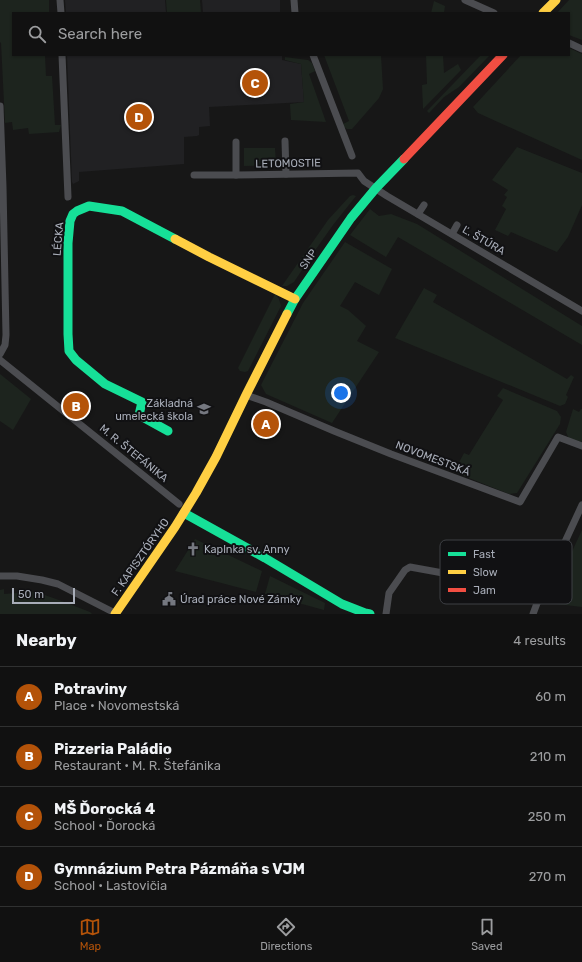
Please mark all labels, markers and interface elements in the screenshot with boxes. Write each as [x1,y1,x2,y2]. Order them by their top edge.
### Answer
search box [12,12,570,56]
icon: search [26,23,48,45]
text: Search here [58,25,142,43]
pin: C [242,68,268,98]
pin: D [126,102,152,132]
street label: LETOMOSTIE [255,156,321,171]
street label: LÉCKA [51,221,67,257]
street label: Ľ. ŠTÚRA [460,223,508,258]
street label: SNP [297,247,320,272]
your location [331,383,351,403]
pin: B [63,391,89,421]
place label: Základná umelecká škola [115,397,193,423]
school or university icon: Základná umelecká škola [196,401,212,417]
pin: A [253,409,279,439]
street label: M. R. ŠTEFÁNIKA [97,422,171,485]
street label: NOVOMESTSKÁ [394,438,472,479]
street label: F. KAPISZTÓRYHO [109,516,172,599]
legend [440,540,572,604]
church icon: Kaplnka sv. Anny [185,541,201,557]
place label: Kaplnka sv. Anny [204,543,290,556]
text: Fast [473,548,496,561]
text: Slow [473,566,498,579]
text: Jam [473,584,496,597]
scale bar [12,586,75,605]
text: 50 m [18,588,44,601]
public building icon: Úrad práce Nové Zámky [161,591,177,607]
place label: Úrad práce Nové Zámky [180,593,301,606]
text: Nearby [16,630,77,650]
text: 4 results [513,633,566,648]
text: Potraviny [54,680,127,698]
text: A [24,689,34,704]
text: 60 m [535,689,566,704]
text: Place · Novomestská [54,698,179,713]
text: Pizzeria Paládio [54,740,172,758]
text: B [24,749,34,764]
text: 210 m [530,749,566,764]
text: Restaurant · M. R. Štefánika [54,758,221,773]
text: MŠ Ďorocká 4 [54,800,155,818]
text: C [24,809,34,824]
text: 250 m [528,809,566,824]
text: School · Ďorocká [54,818,156,833]
text: Gymnázium Petra Pázmáňa s VJM [54,860,305,878]
text: D [24,869,34,884]
text: 270 m [529,869,566,884]
text: School · Lastovičia [54,878,167,893]
tab: Map [79,916,101,953]
tab: Directions [260,916,312,953]
tab: Saved [471,916,503,953]

